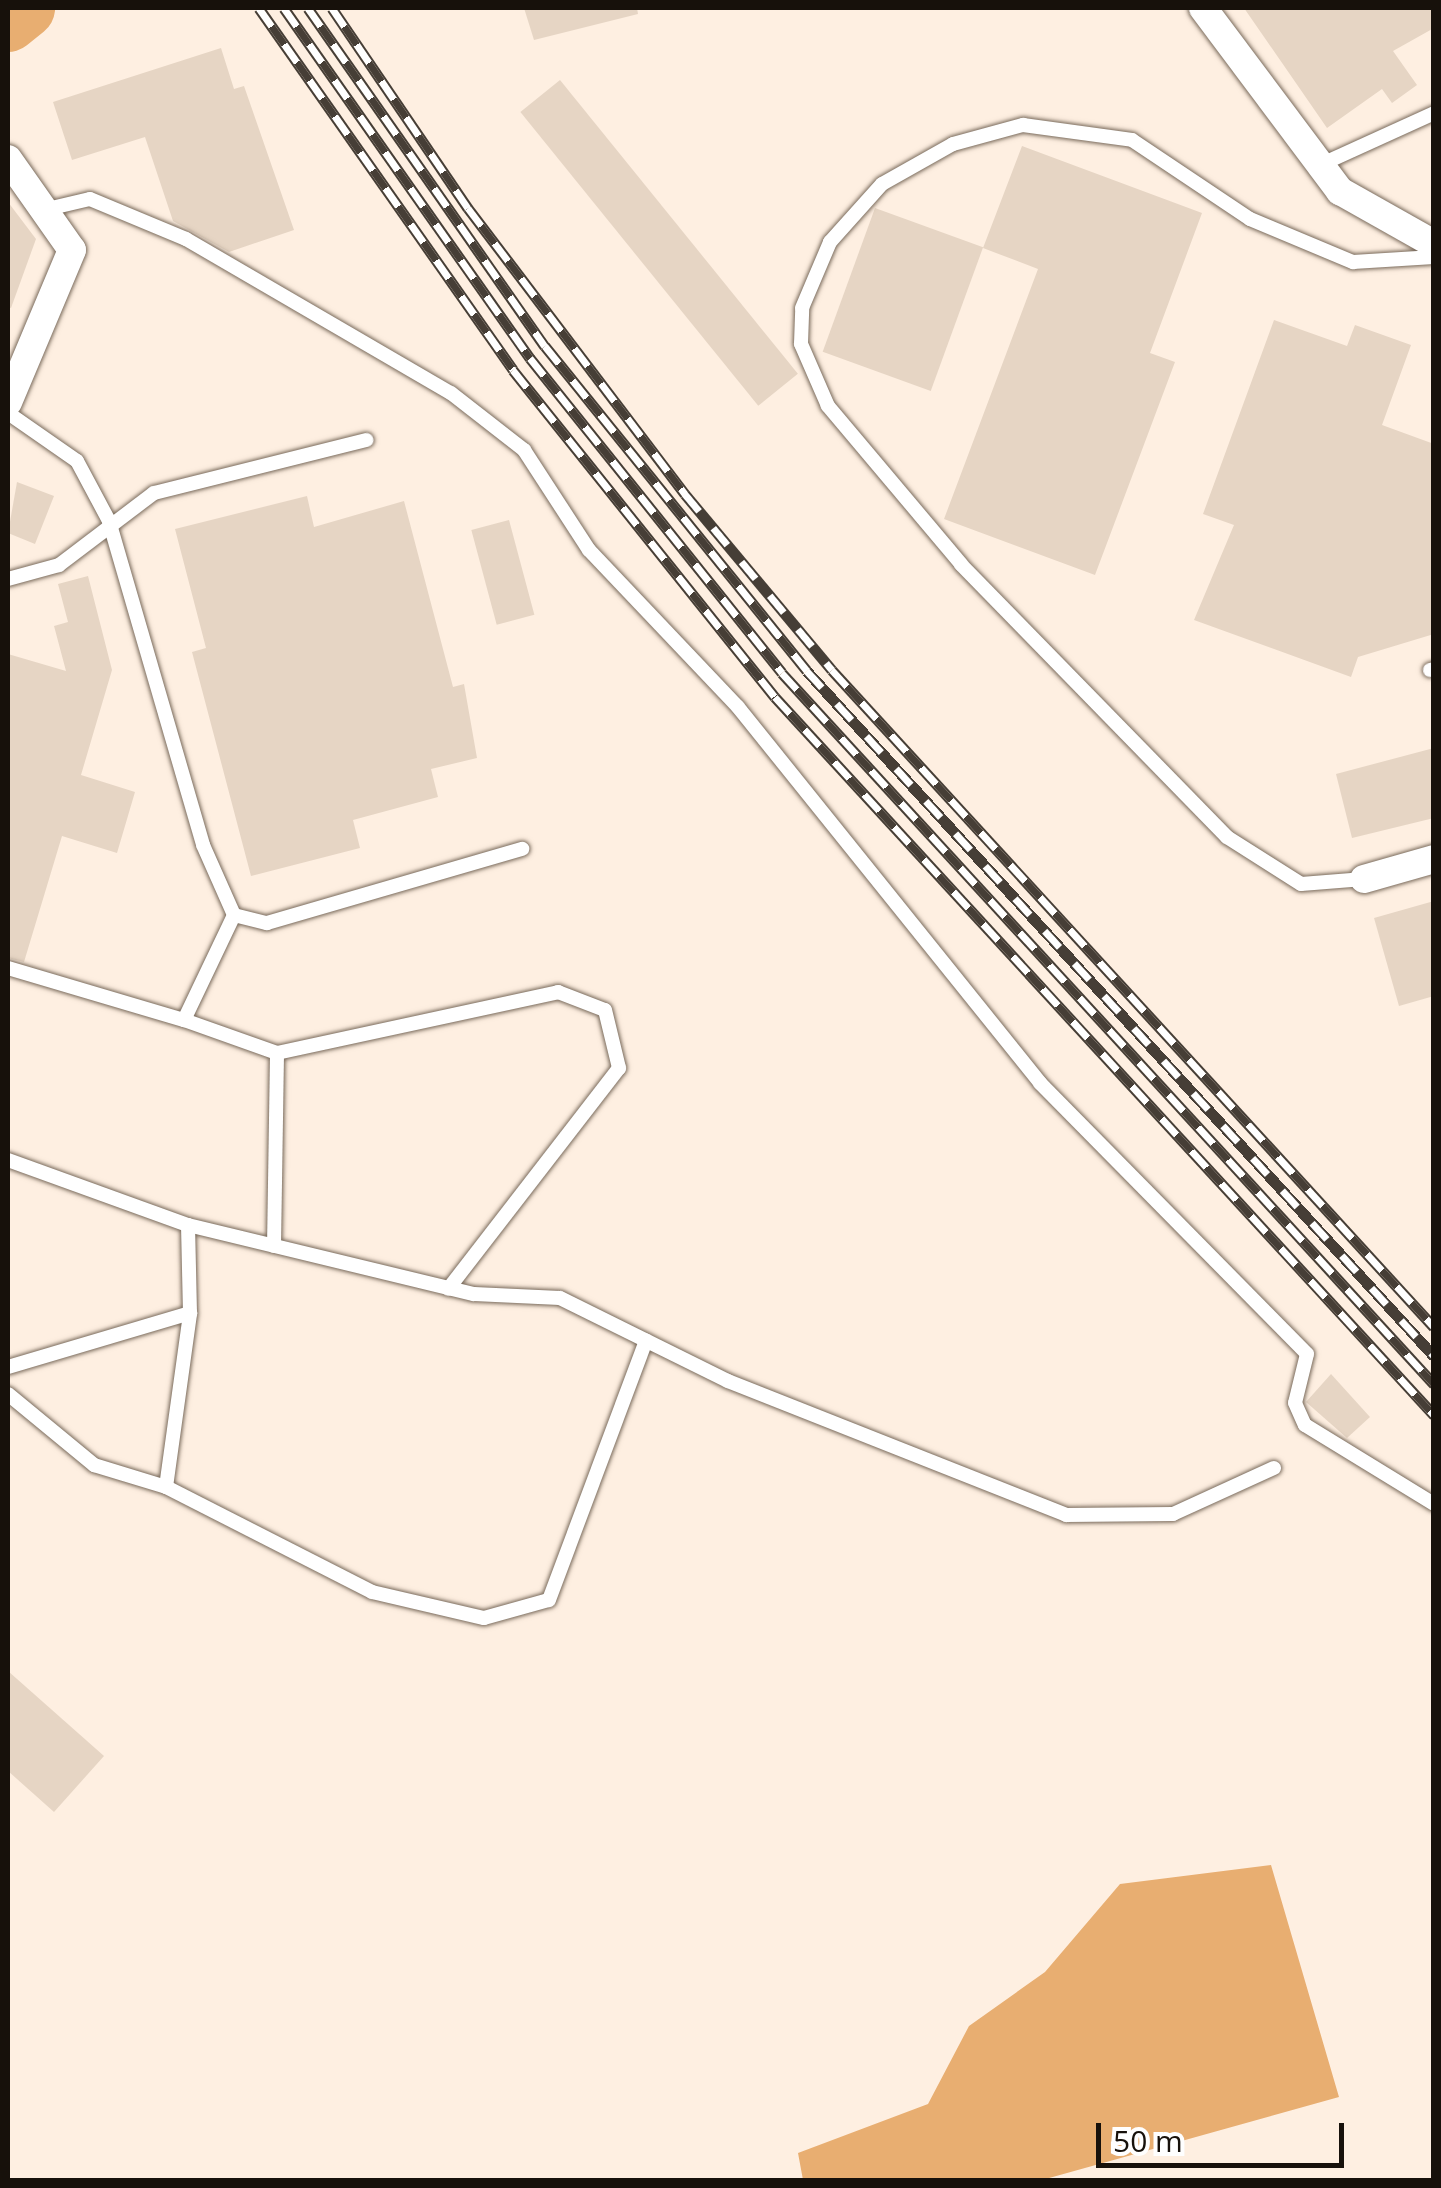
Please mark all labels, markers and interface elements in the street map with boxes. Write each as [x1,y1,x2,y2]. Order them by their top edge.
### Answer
scale bar [1101,2103,1348,2165]
text: 50 m [1113,2120,1183,2161]

